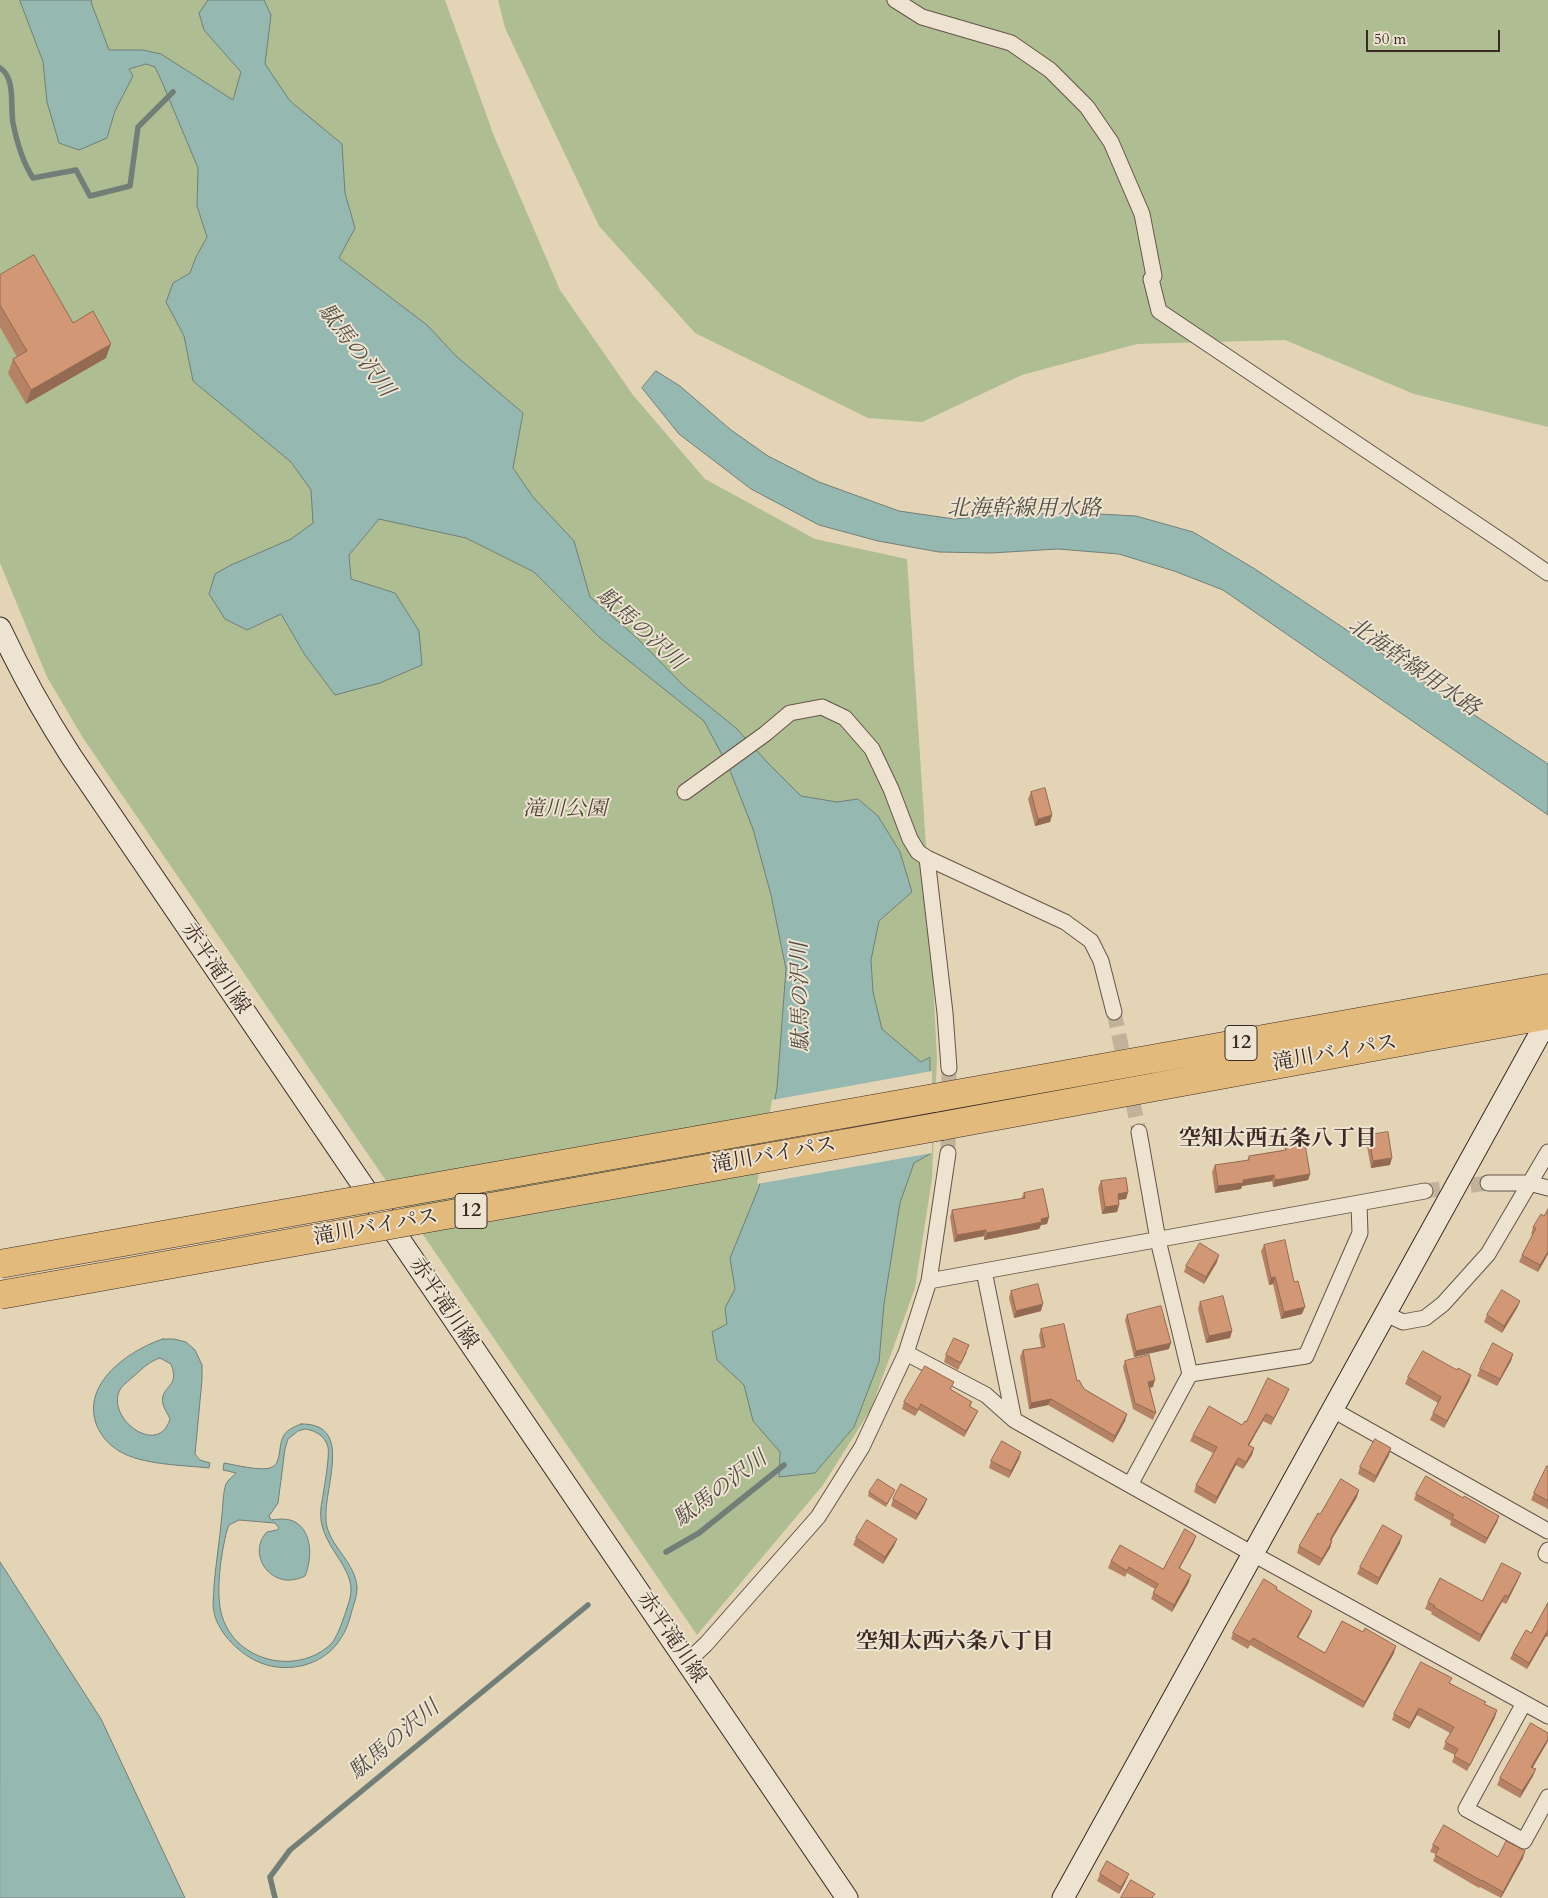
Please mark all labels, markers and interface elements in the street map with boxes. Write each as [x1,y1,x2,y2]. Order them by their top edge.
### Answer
scale bar [1368,20,1502,52]
text: 50 m [1374,29,1406,49]
water label: 駄馬の沢川 [311,299,399,403]
water label: 北海幹線用水路 [947,497,1101,523]
water label: 駄馬の沢川 [590,583,690,677]
water label: 北海幹線用水路 [1342,613,1484,723]
park label: 滝川公園 [523,797,607,823]
street label: 赤平滝川線 [175,918,255,1020]
water label: 駄馬の沢川 [788,942,816,1052]
road number: 12 [1225,1026,1257,1060]
street label: 滝川バイパス [1271,1031,1399,1077]
district label: 空知太西五条八丁目 [1179,1127,1377,1153]
street label: 滝川バイパス [710,1133,838,1179]
road number: 12 [455,1194,487,1228]
street label: 滝川バイパス [312,1205,440,1251]
street label: 赤平滝川線 [403,1253,483,1355]
water label: 駄馬の沢川 [669,1446,773,1534]
street label: 赤平滝川線 [631,1587,711,1689]
district label: 空知太西六条八丁目 [856,1630,1054,1656]
water label: 駄馬の沢川 [344,1696,446,1786]

